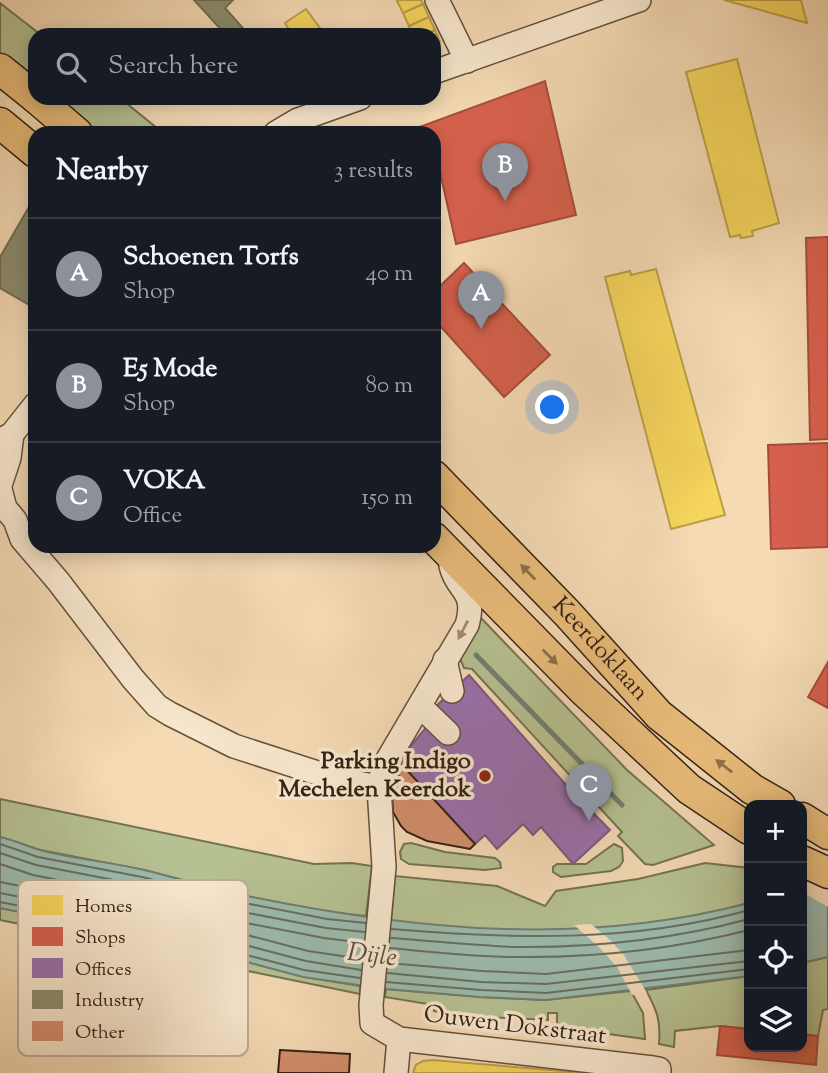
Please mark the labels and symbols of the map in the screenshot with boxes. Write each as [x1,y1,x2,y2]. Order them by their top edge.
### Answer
pin: B [482,143,528,201]
pin: A [458,271,504,329]
your location [535,390,569,424]
one-way arrow [519,564,536,581]
street label: Keerdoklaan [544,590,656,709]
one-way arrow [458,620,469,640]
one-way arrow [542,648,558,665]
place label: Parking Indigo Mechelen Keerdok [278,745,472,807]
one-way arrow [715,759,733,774]
pin: C [566,763,612,821]
marker: Parking Indigo Mechelen Keerdok [477,768,493,784]
legend [18,880,248,1056]
text: Homes [75,894,132,921]
text: Shops [75,925,126,952]
water label: Dijle [345,935,399,977]
text: Offices [75,957,131,984]
text: Industry [75,988,145,1015]
street label: Ouwen Dokstraat [422,998,608,1054]
text: Other [75,1020,125,1047]

